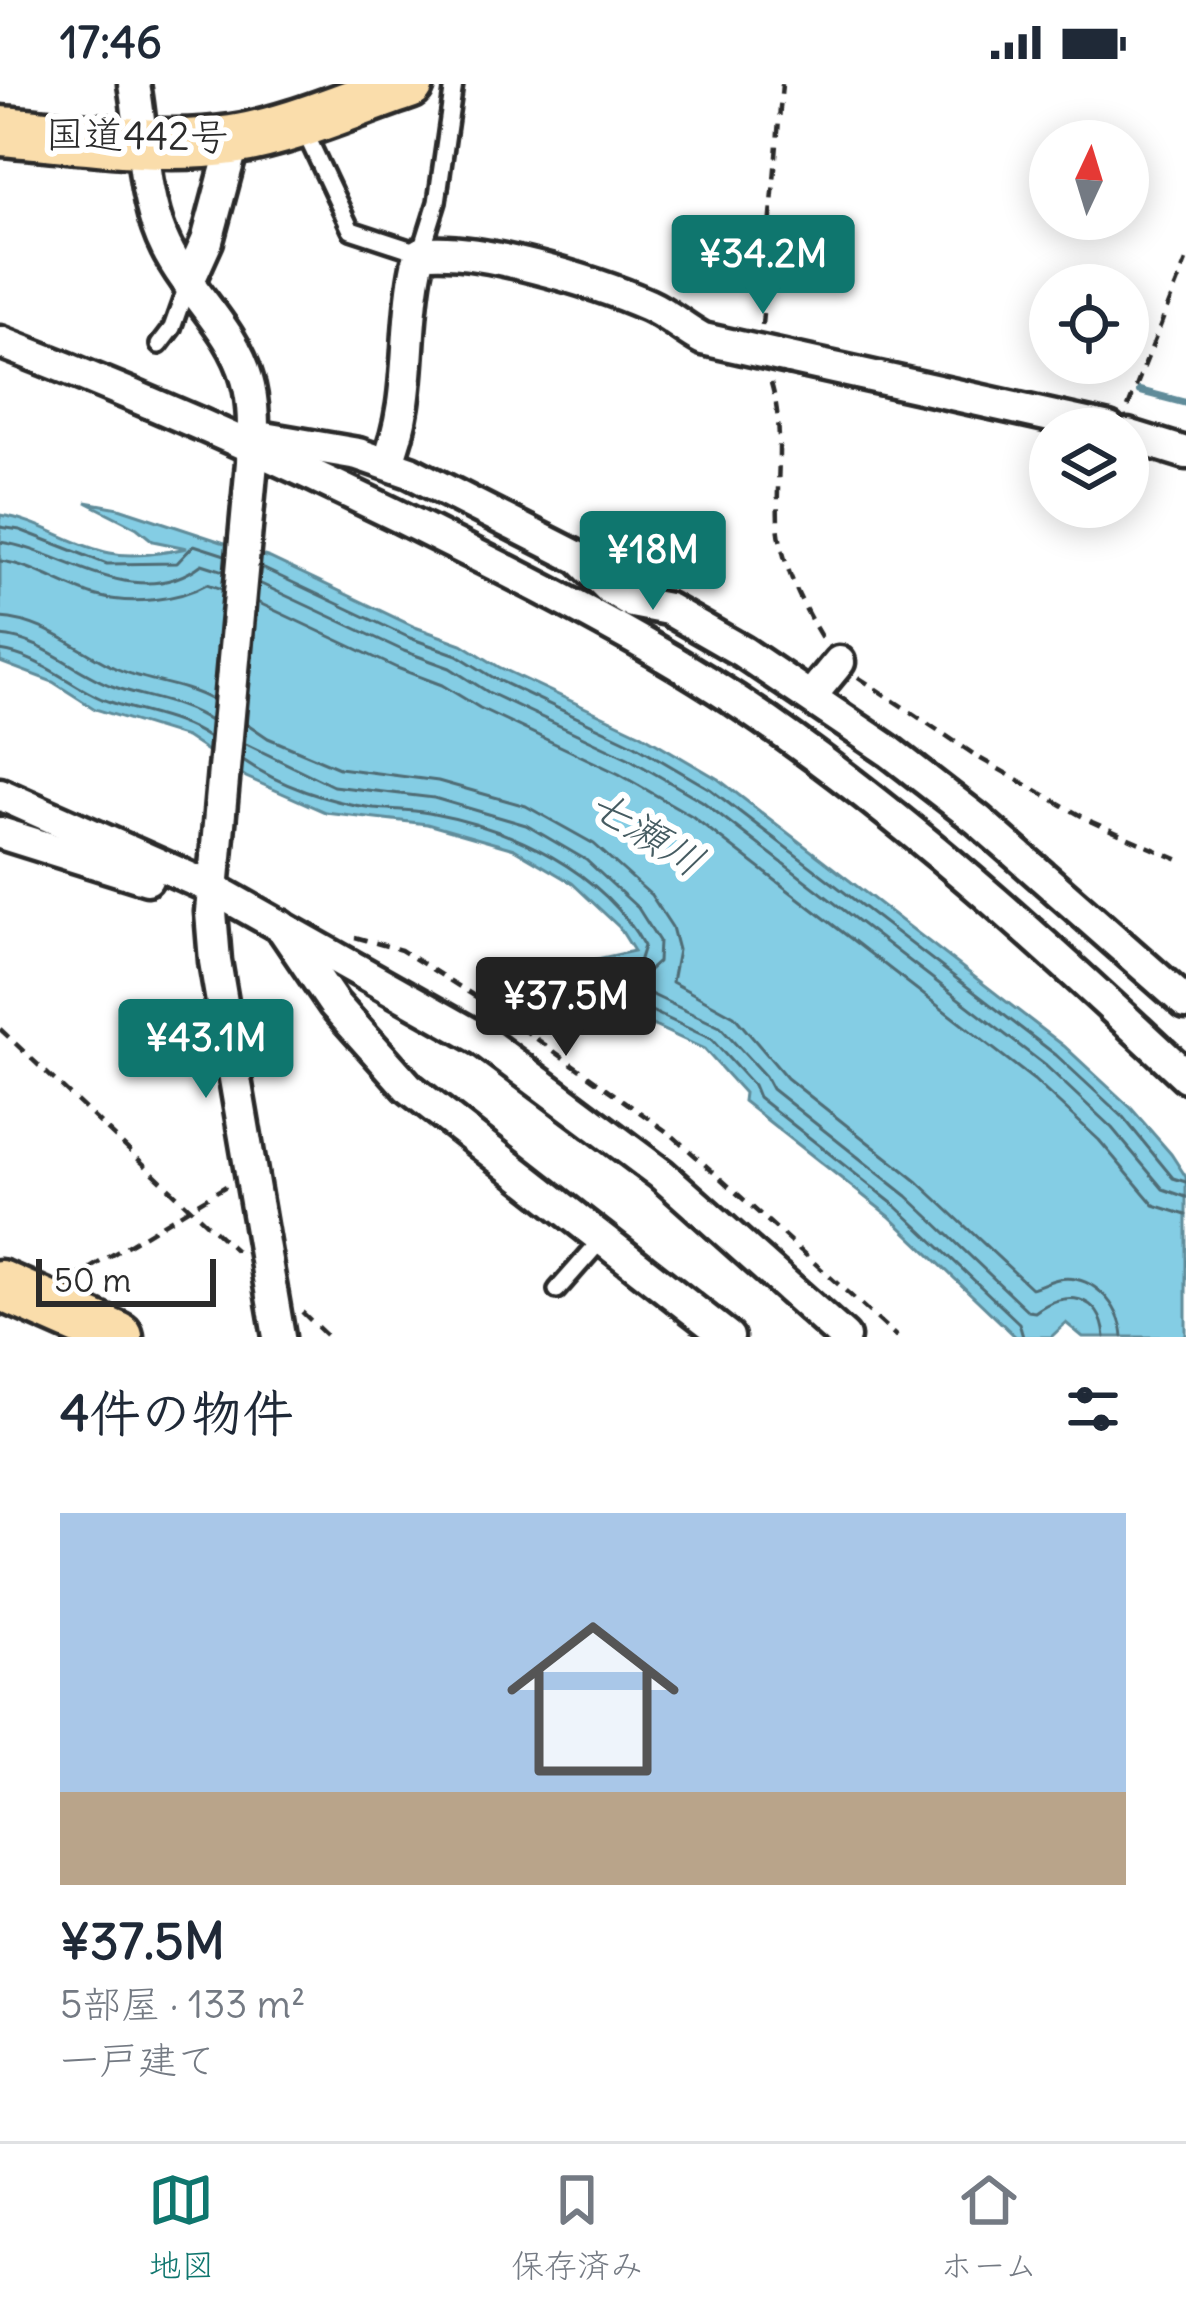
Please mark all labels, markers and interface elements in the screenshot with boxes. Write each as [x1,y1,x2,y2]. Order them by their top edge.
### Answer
text: 17:46 [60,14,162,70]
street label: 国道442号 [45,109,229,162]
north arrow [1029,120,1149,240]
map controls [1029,120,1149,528]
pin: ¥34.2M [665,215,861,317]
text: ¥34.2M [699,229,827,278]
button: locate [1029,264,1149,384]
button: layers [1029,408,1149,528]
pin: ¥18M [582,511,724,613]
text: ¥18M [607,525,699,574]
water label: 七瀬川 [580,777,714,887]
pin: ¥37.5M [468,957,664,1059]
text: ¥37.5M [503,971,629,1020]
pin: ¥43.1M [108,999,304,1101]
text: ¥43.1M [145,1013,267,1062]
scale bar [36,1253,216,1306]
text: 50 m [54,1259,131,1301]
icon: filters [1060,1376,1126,1442]
text: 4件の物件 [60,1381,293,1445]
icon: home [485,1591,701,1807]
text: ¥37.5M [60,1909,225,1973]
text: 5部屋 · 133 m² [60,1980,306,2029]
text: 一戸建て [60,2036,216,2085]
tab: 地図 [148,2167,214,2287]
tab: 保存済み [511,2167,643,2287]
tab: ホーム [940,2167,1038,2287]

